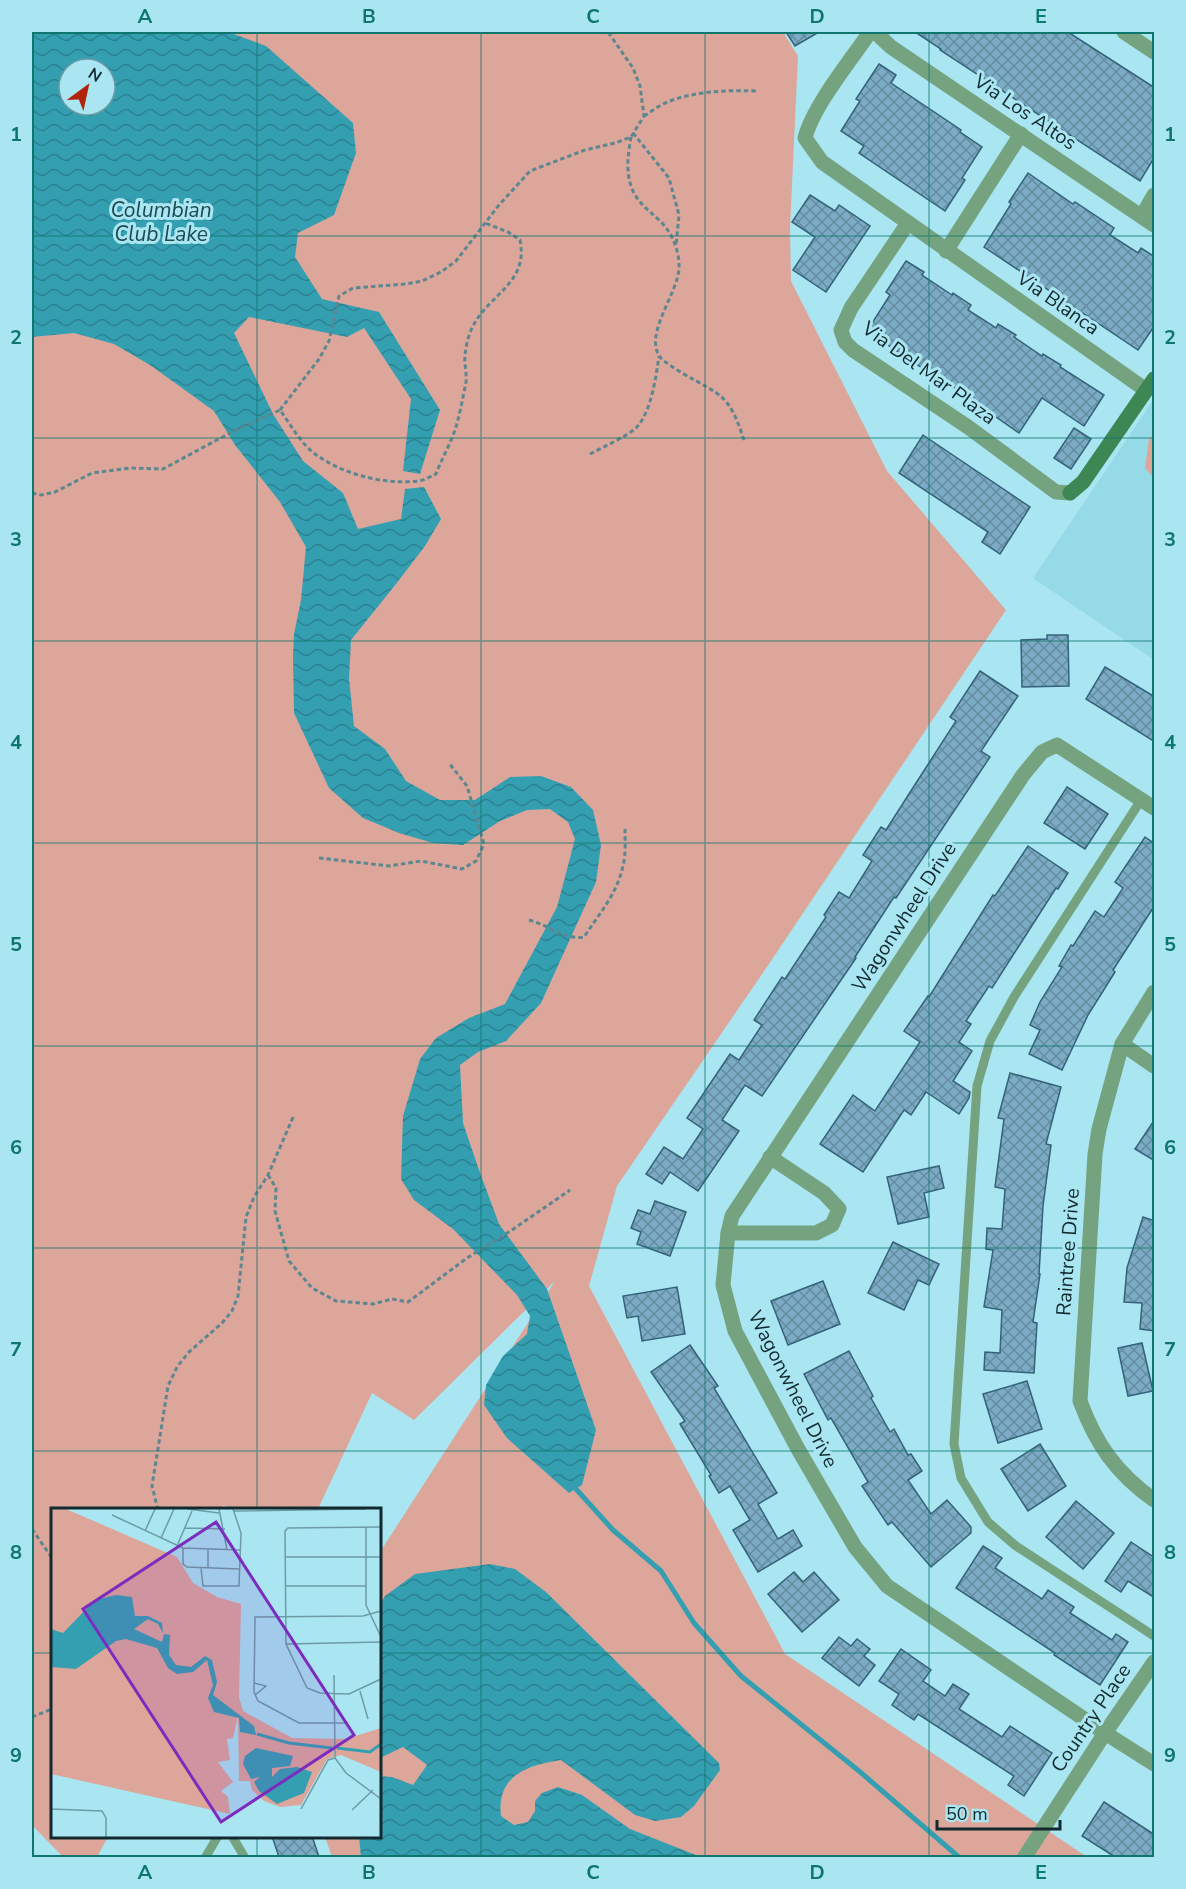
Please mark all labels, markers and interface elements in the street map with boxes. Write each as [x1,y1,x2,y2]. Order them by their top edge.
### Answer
text: A [138,3,153,30]
text: B [362,3,376,30]
text: C [586,3,600,30]
text: D [809,3,825,30]
text: E [1035,3,1047,30]
north arrow [57,57,117,117]
text: N [84,63,106,88]
street label: Via Los Altos [967,67,1082,156]
text: 1 [10,121,22,148]
text: 1 [1164,121,1176,148]
water label: Columbian Club Lake [110,196,212,248]
street label: Via Blanca [1010,264,1105,341]
street label: Via Del Mar Plaza [856,315,1002,431]
text: 2 [10,324,22,351]
text: 2 [1164,324,1176,351]
text: 3 [10,526,22,553]
text: 3 [1164,526,1176,553]
text: 4 [10,729,22,756]
text: 4 [1164,729,1176,756]
street label: Wagonwheel Drive [845,837,963,997]
text: 5 [10,931,22,958]
text: 5 [1164,931,1176,958]
text: 6 [10,1134,22,1161]
text: 6 [1164,1134,1176,1161]
street label: Raintree Drive [1050,1187,1086,1317]
street label: Wagonwheel Drive [742,1306,844,1472]
text: 7 [10,1336,22,1363]
text: 7 [1164,1336,1176,1363]
inset map [51,1508,381,1838]
text: 8 [10,1539,22,1566]
text: 8 [1164,1539,1176,1566]
street label: Country Place [1045,1658,1137,1778]
text: 9 [10,1742,22,1769]
text: 9 [1164,1742,1176,1769]
scale bar [937,1793,1060,1831]
text: 50 m [946,1802,988,1826]
text: A [138,1859,153,1886]
text: B [362,1859,376,1886]
text: C [586,1859,600,1886]
text: D [809,1859,825,1886]
text: E [1035,1859,1047,1886]

